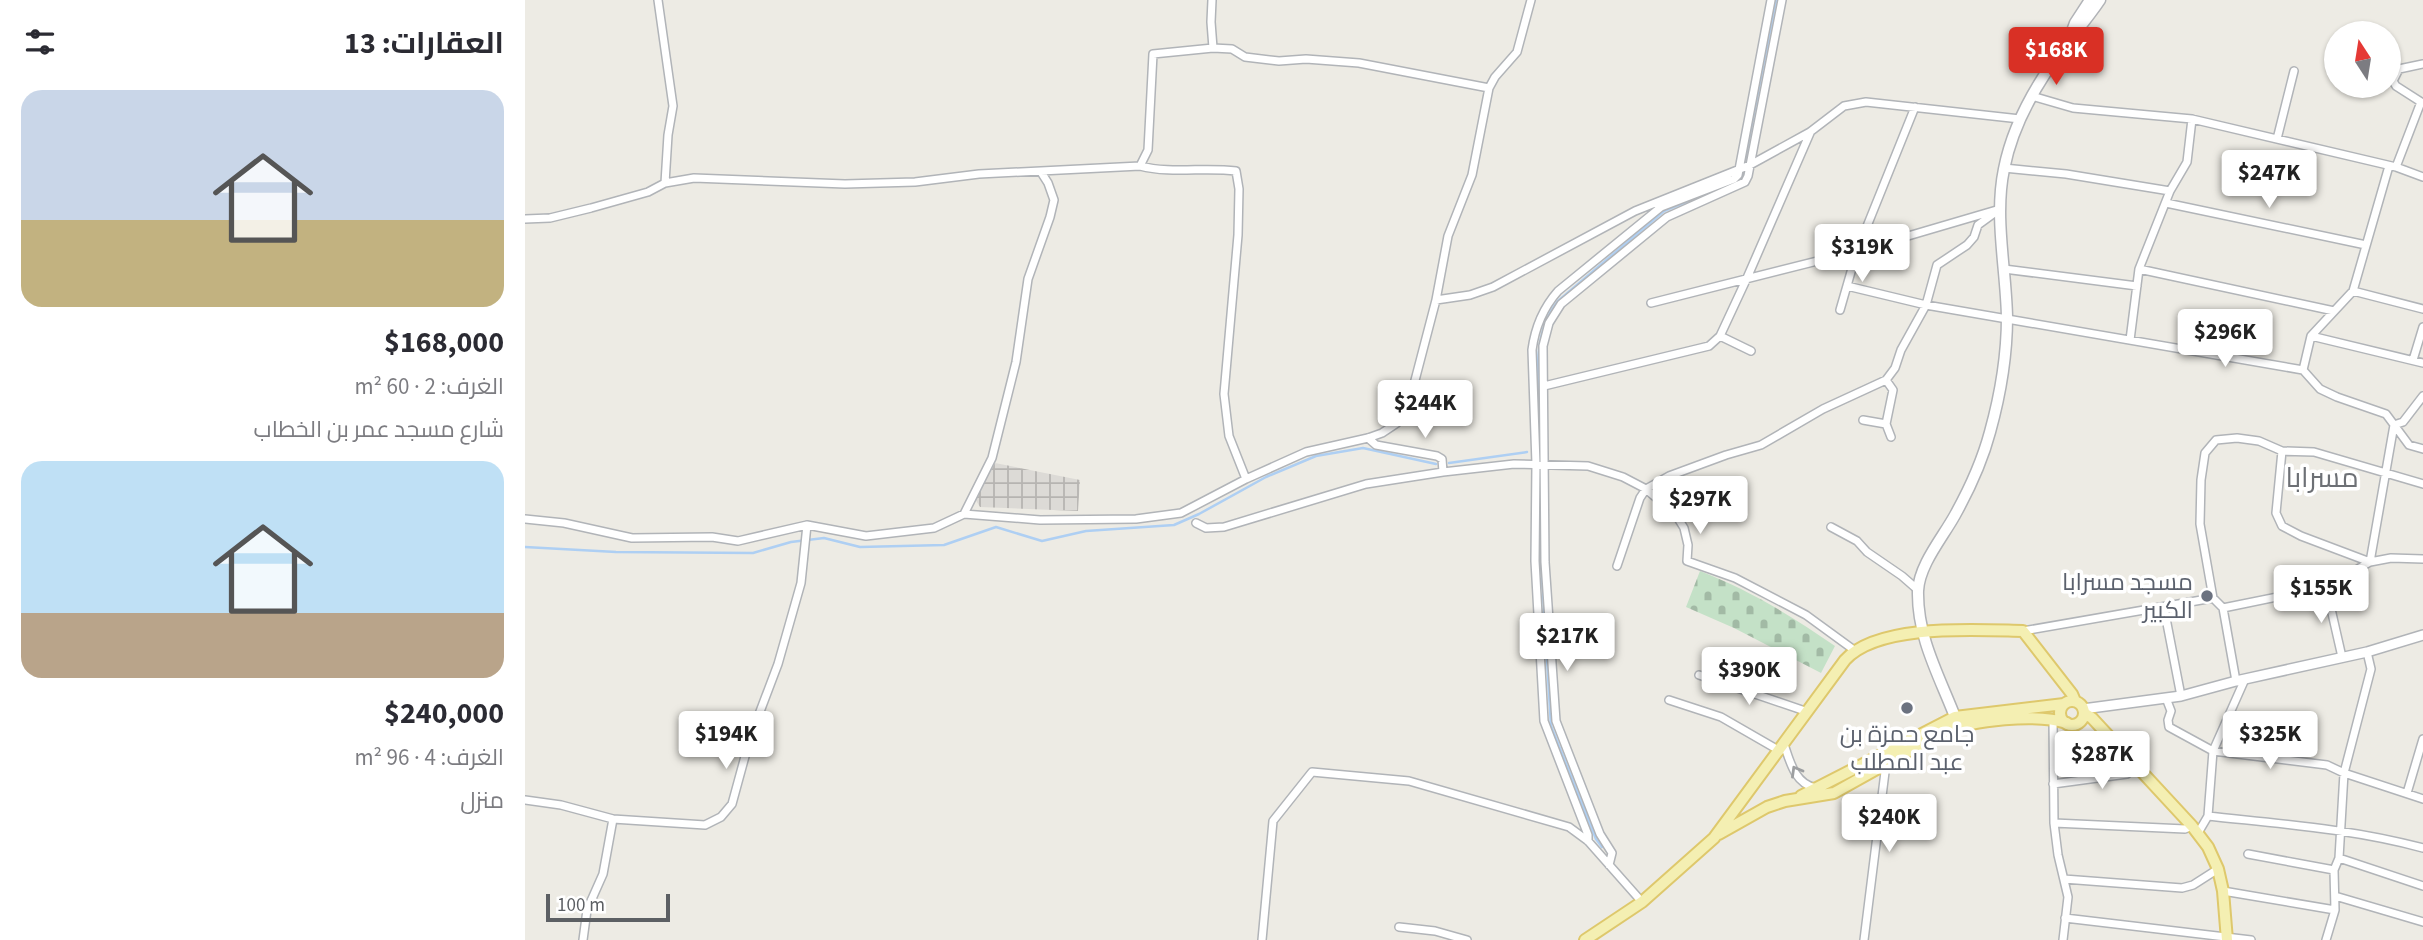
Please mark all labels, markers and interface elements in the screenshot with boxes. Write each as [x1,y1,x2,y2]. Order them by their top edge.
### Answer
north arrow [2324,21,2401,98]
map controls [2324,21,2401,98]
text: العقارات: 13 [344,22,504,65]
icon: filters [21,23,59,61]
pin: $168K [2007,28,2105,87]
text: $168K [2025,33,2087,66]
icon: home [200,135,326,261]
pin: $247K [2220,150,2318,210]
text: $247K [2238,156,2300,189]
pin: $319K [1813,224,1911,284]
text: $319K [1831,230,1893,263]
pin: $296K [2176,310,2274,369]
text: $296K [2194,315,2256,348]
text: $168,000 [384,321,504,364]
text: الغرف: 2 · 60 m² [354,370,504,403]
pin: $244K [1376,380,1474,440]
text: $244K [1394,386,1456,419]
text: شارع مسجد عمر بن الخطاب [254,413,504,446]
district label: مسرابا [2285,458,2359,498]
pin: $297K [1651,476,1749,536]
text: $297K [1669,482,1731,515]
icon: home [200,506,326,632]
place label: مسجد مسرابا الكبير [2062,565,2193,628]
pin: $155K [2272,566,2370,625]
text: $155K [2290,571,2352,604]
marker: مسجد مسرابا الكبير [2199,588,2215,604]
pin: $217K [1518,614,1616,673]
text: $217K [1536,619,1598,652]
pin: $390K [1700,648,1798,707]
text: $390K [1718,653,1780,686]
text: $240,000 [384,692,504,735]
marker: جامع حمزة بن عبد المطلب [1899,700,1915,716]
pin: $194K [677,712,775,771]
pin: $325K [2221,712,2319,771]
text: $194K [695,717,757,750]
place label: جامع حمزة بن عبد المطلب [1840,717,1974,780]
text: $325K [2239,717,2301,750]
pin: $287K [2053,732,2151,791]
text: $287K [2071,737,2133,770]
text: الغرف: 4 · 96 m² [354,741,504,774]
one-way arrow [1791,765,1804,778]
text: منزل [460,784,504,817]
pin: $240K [1840,794,1938,854]
text: $240K [1858,800,1920,833]
scale bar [546,891,670,923]
text: 100 m [557,892,605,919]

